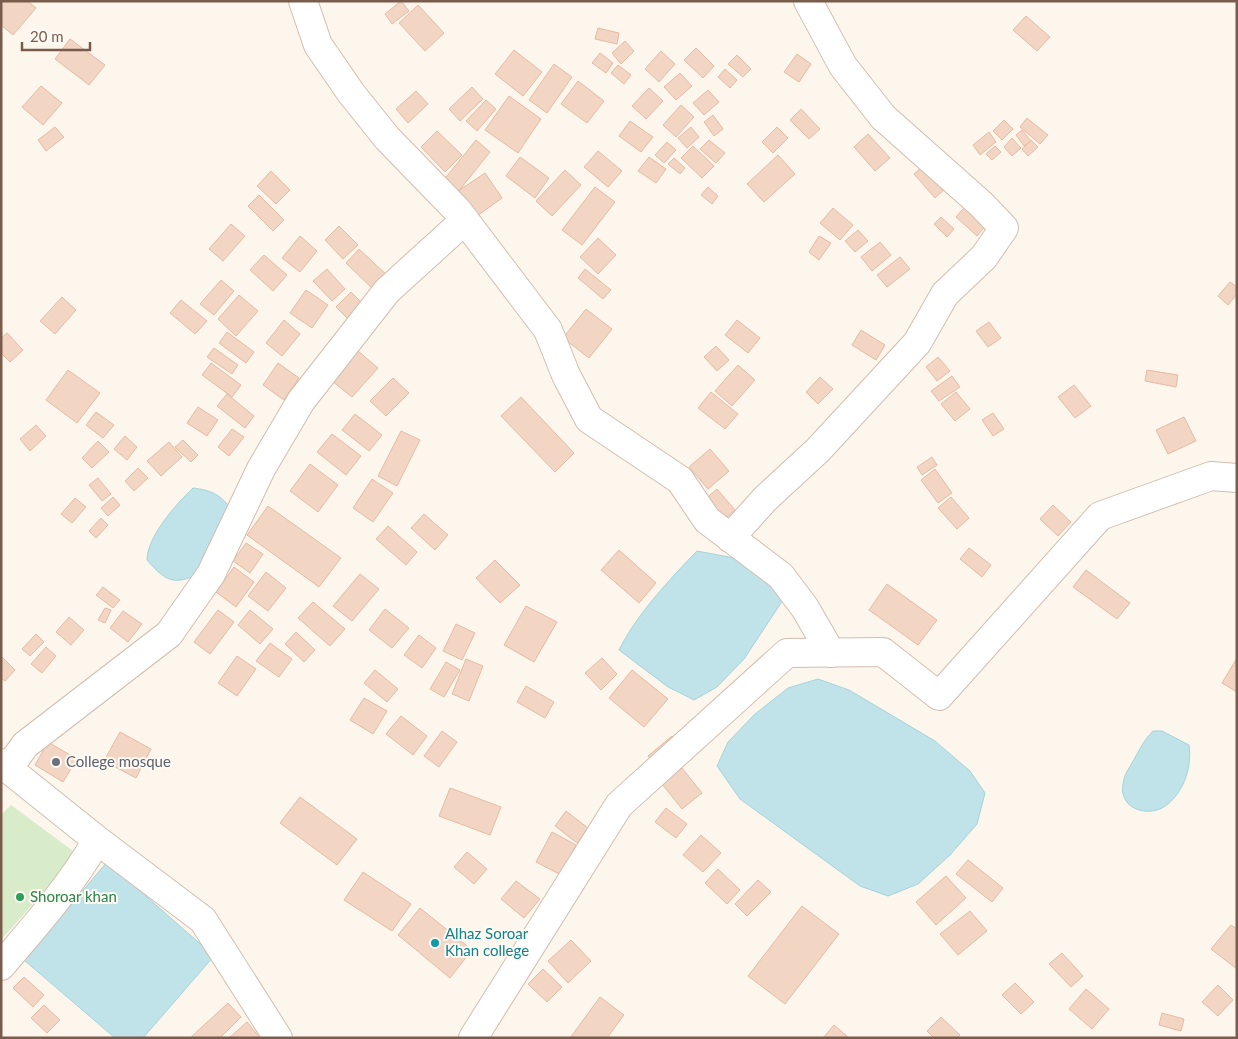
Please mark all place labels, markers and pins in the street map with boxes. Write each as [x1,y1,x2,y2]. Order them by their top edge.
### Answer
place label: College mosque [66,752,171,770]
marker: College mosque [50,756,62,768]
place label: Shoroar khan [30,887,117,905]
marker: Shoroar khan [14,891,26,903]
place label: Alhaz Soroar Khan college [445,924,529,959]
marker: Alhaz Soroar Khan college [429,937,441,949]

